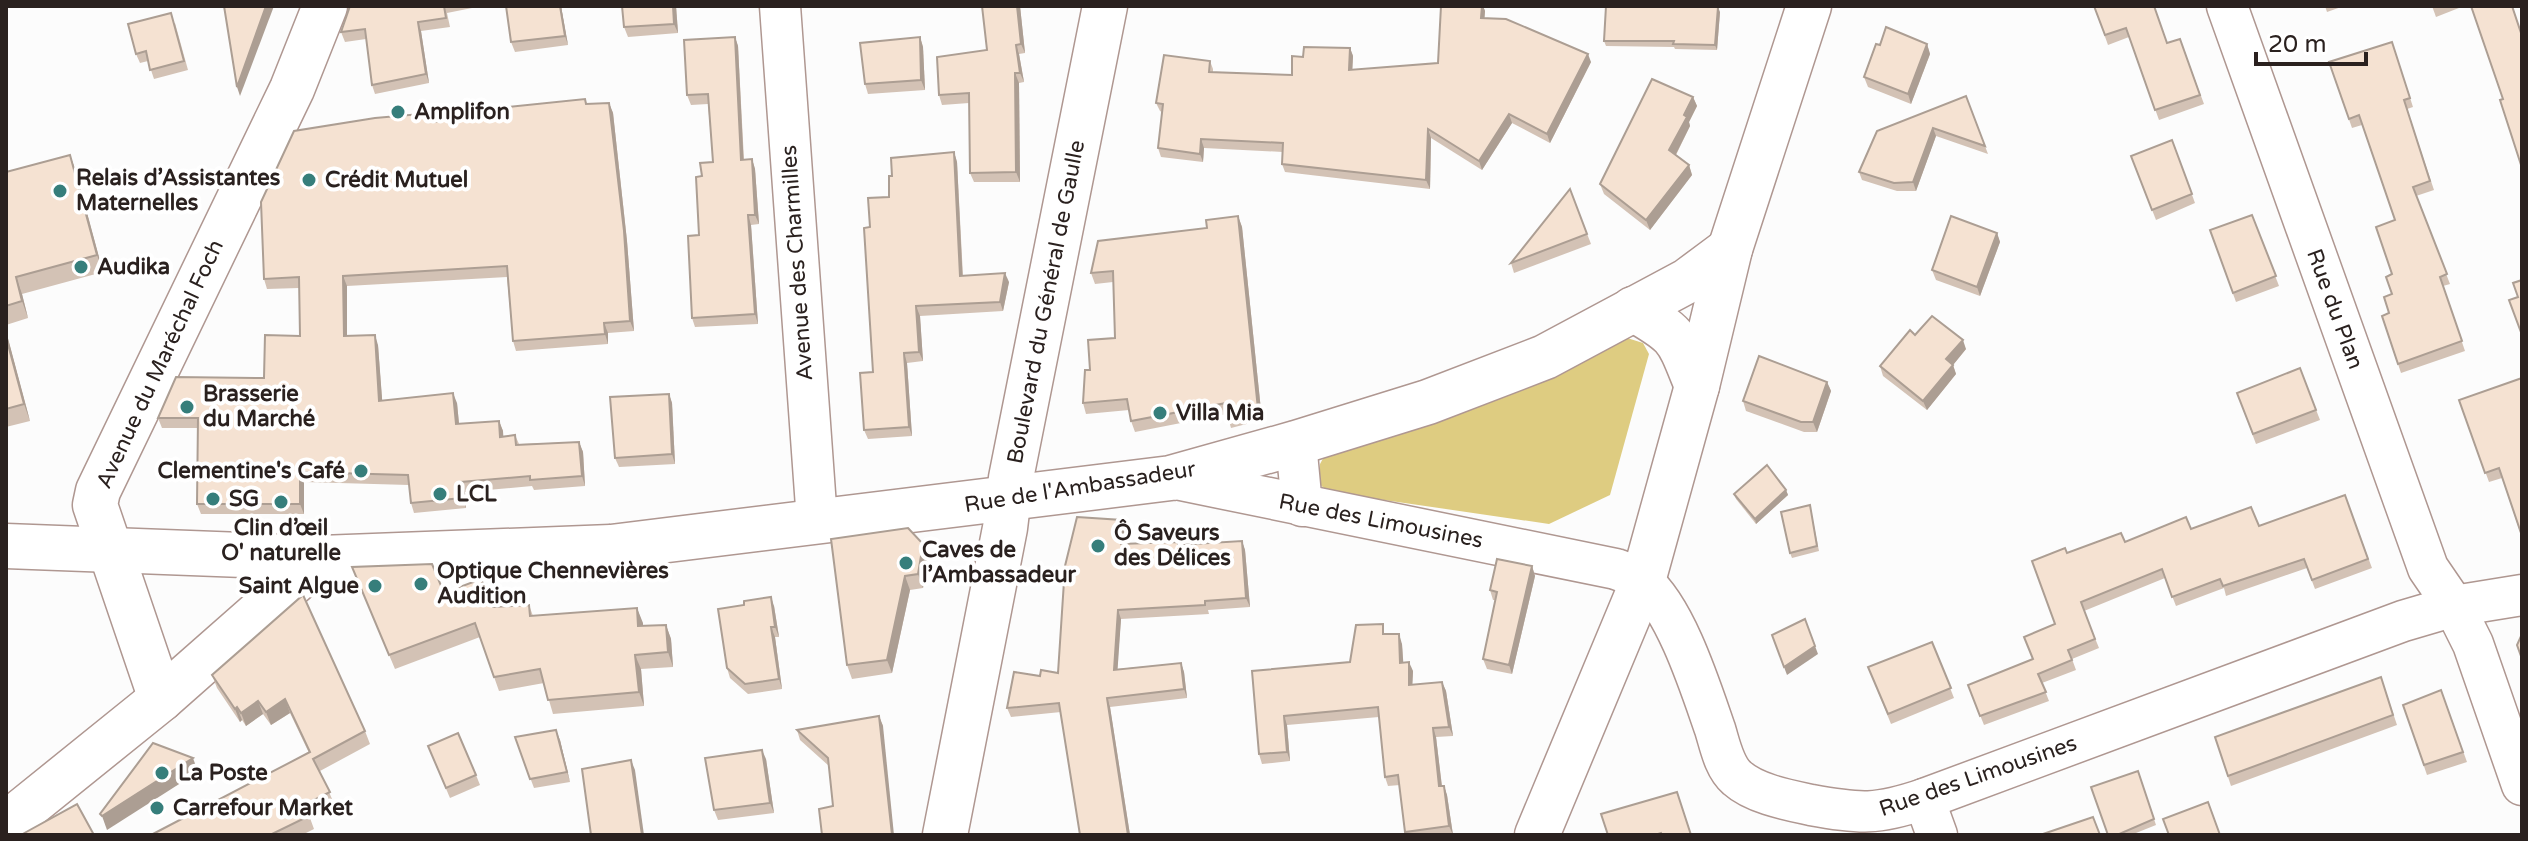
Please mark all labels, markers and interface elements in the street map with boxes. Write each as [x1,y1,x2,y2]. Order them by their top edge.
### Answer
scale bar [2256,16,2366,66]
text: 20 m [2268,30,2326,59]
place label: Amplifon [414,99,510,125]
marker: Amplifon [389,103,407,121]
street label: Boulevard du Général de Gaulle [1002,138,1090,466]
street label: Avenue des Charmilles [776,144,818,382]
place label: Relais d’Assistantes Maternelles [76,165,281,216]
place label: Crédit Mutuel [325,167,468,193]
marker: Crédit Mutuel [300,171,318,189]
marker: Relais d’Assistantes Maternelles [51,182,69,200]
street label: Avenue du Maréchal Foch [91,236,229,492]
street label: Rue du Plan [2301,245,2369,373]
place label: Audika [97,254,170,280]
marker: Audika [72,258,90,276]
place label: Brasserie du Marché [203,381,315,432]
marker: Brasserie du Marché [178,398,196,416]
place label: Villa Mia [1176,400,1264,426]
marker: Villa Mia [1151,404,1169,422]
street label: Rue de l'Ambassadeur [962,456,1198,518]
place label: Clementine's Café [158,458,345,484]
marker: Clementine's Café [352,462,370,480]
place label: LCL [456,481,497,507]
marker: LCL [431,485,449,503]
place label: SG [229,486,259,512]
street label: Rue des Limousines [1277,488,1485,554]
marker: SG [204,490,222,508]
marker: Clin d’œil O' naturelle [272,493,290,511]
place label: Clin d’œil O' naturelle [221,515,341,566]
place label: Ô Saveurs des Délices [1114,519,1231,571]
place label: Caves de l’Ambassadeur [922,537,1077,588]
marker: Ô Saveurs des Délices [1089,537,1107,555]
marker: Caves de l’Ambassadeur [897,554,915,572]
place label: Optique Chennevières Audition [437,558,669,609]
place label: Saint Algue [239,573,359,599]
marker: Optique Chennevières Audition [412,575,430,593]
marker: Saint Algue [366,577,384,595]
street label: Rue des Limousines [1876,730,2080,822]
place label: La Poste [178,760,268,786]
marker: La Poste [153,764,171,782]
place label: Carrefour Market [173,795,354,821]
marker: Carrefour Market [148,799,166,817]

